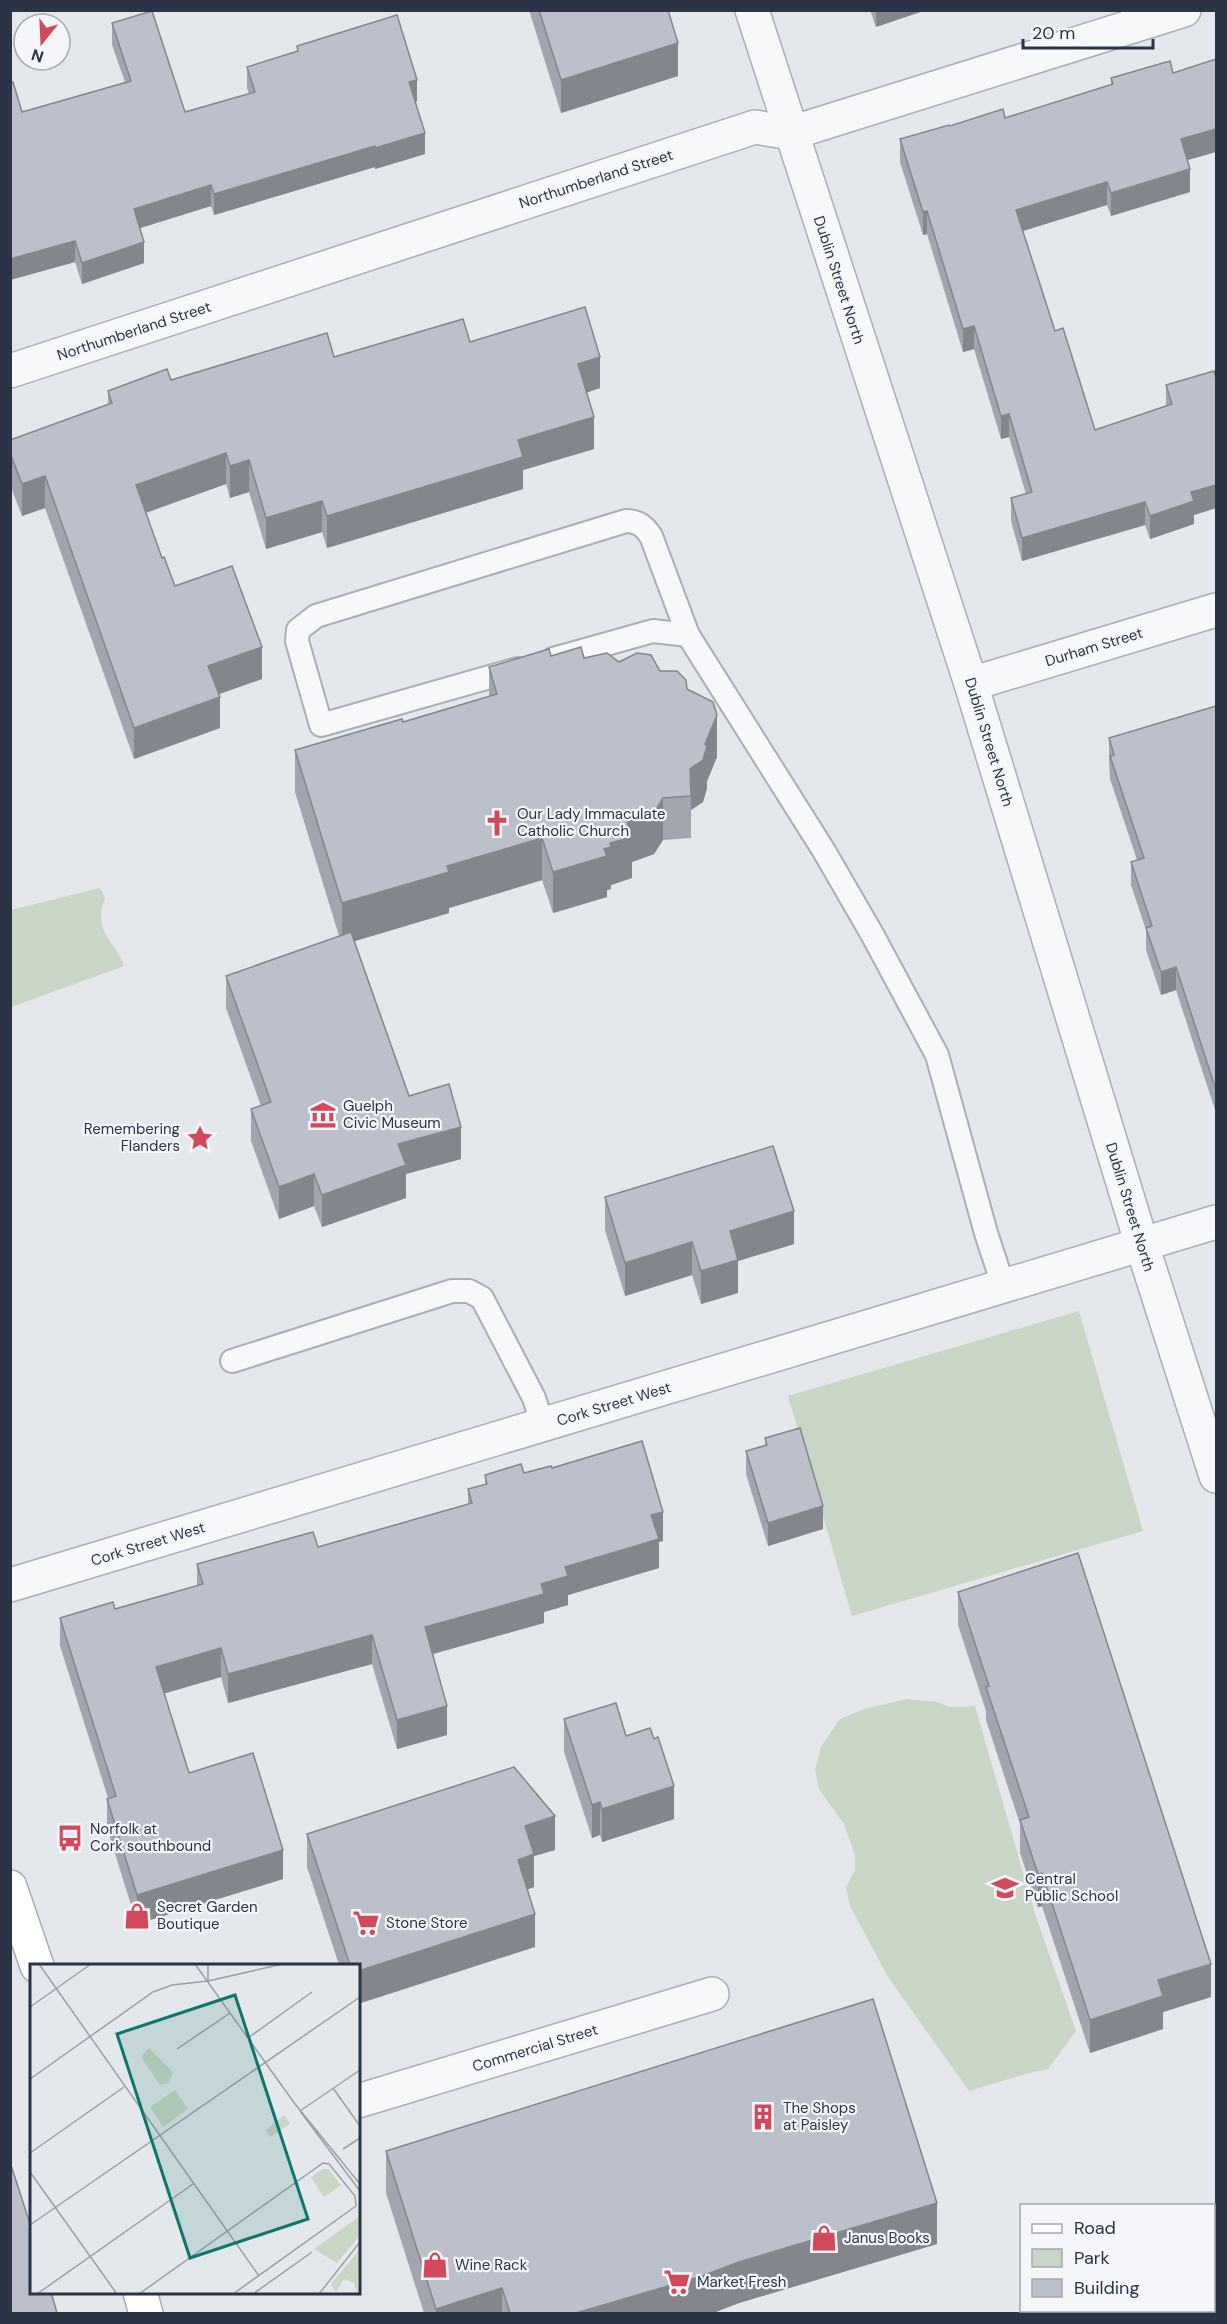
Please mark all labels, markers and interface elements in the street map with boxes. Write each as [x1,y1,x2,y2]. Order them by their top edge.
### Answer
north arrow [12,12,72,72]
scale bar [1023,12,1154,50]
text: 20 m [1032,21,1075,45]
text: N [29,44,46,68]
street label: Northumberland Street [516,145,676,213]
street label: Dublin Street North [809,213,869,347]
street label: Northumberland Street [54,297,214,365]
street label: Durham Street [1043,623,1145,671]
street label: Dublin Street North [960,675,1018,809]
place label: Our Lady Immaculate Catholic Church [517,804,666,841]
church icon: Our Lady Immaculate Catholic Church [482,808,512,838]
place label: Guelph Civic Museum [343,1096,441,1133]
museum icon: Guelph Civic Museum [308,1100,338,1130]
place label: Remembering Flanders [84,1119,180,1156]
place icon: Remembering Flanders [185,1123,215,1153]
street label: Dublin Street North [1101,1140,1159,1274]
street label: Cork Street West [554,1377,674,1431]
street label: Cork Street West [88,1517,208,1571]
place label: Norfolk at Cork southbound [90,1819,211,1856]
bus stop icon: Norfolk at Cork southbound [55,1823,85,1853]
place label: Central Public School [1025,1869,1118,1906]
school or university icon: Central Public School [990,1873,1020,1903]
place label: Secret Garden Boutique [157,1897,258,1934]
shop icon: Secret Garden Boutique [122,1901,152,1931]
supermarket icon: Stone Store [351,1908,381,1938]
place label: Stone Store [386,1913,467,1933]
inset map [30,1964,360,2294]
street label: Commercial Street [470,2019,600,2077]
place label: The Shops at Paisley [783,2098,856,2135]
building icon: The Shops at Paisley [748,2102,778,2132]
legend [1020,2204,1215,2312]
text: Road [1074,2216,1116,2240]
shop icon: Janus Books [809,2223,839,2253]
place label: Janus Books [844,2228,930,2248]
text: Park [1074,2246,1110,2270]
shop icon: Wine Rack [420,2250,450,2280]
place label: Wine Rack [455,2255,528,2275]
supermarket icon: Market Fresh [662,2267,692,2297]
place label: Market Fresh [697,2272,786,2292]
text: Building [1074,2276,1139,2300]

